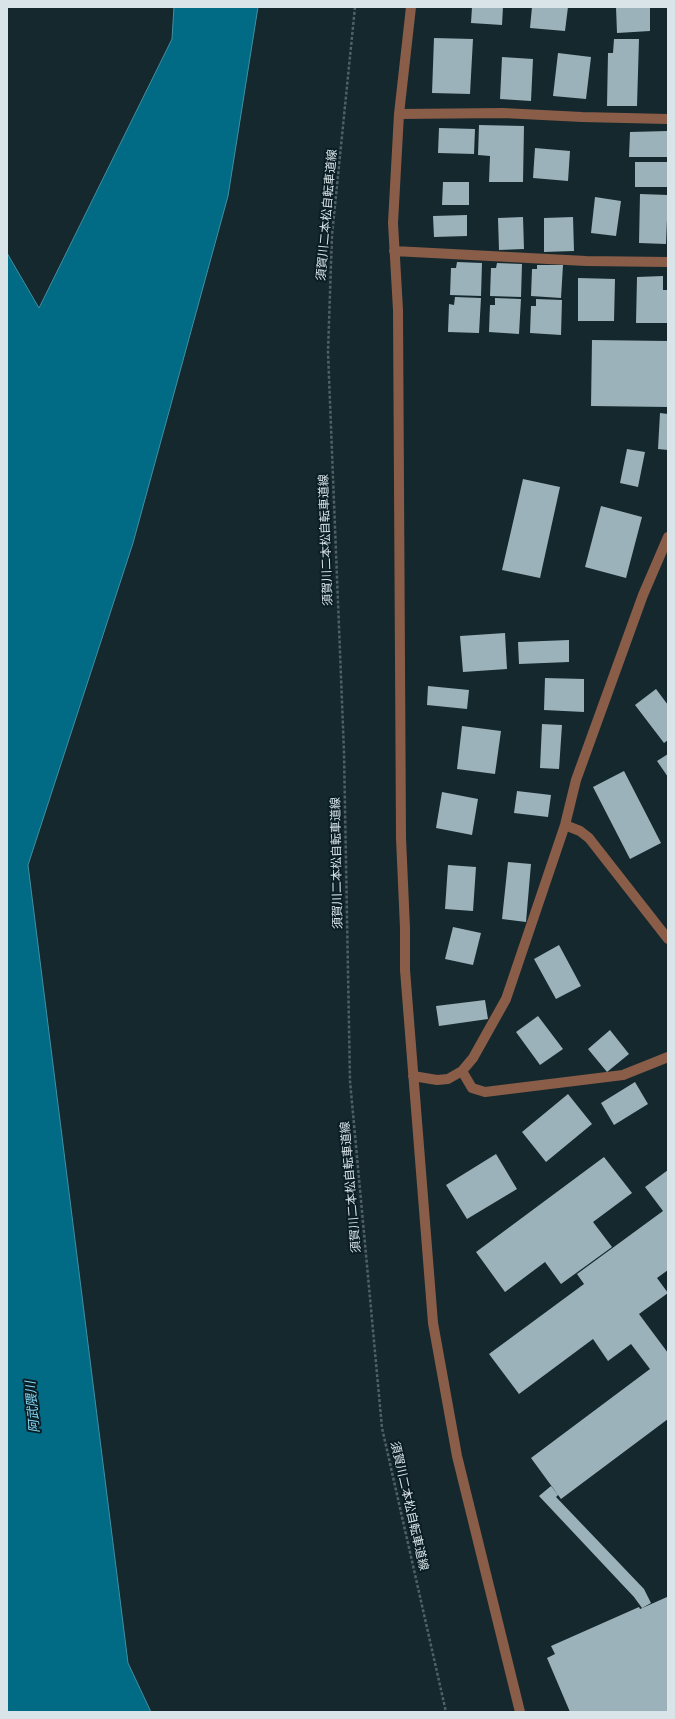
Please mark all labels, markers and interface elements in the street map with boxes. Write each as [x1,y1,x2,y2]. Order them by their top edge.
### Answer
street label: 須賀川二本松自転車道線 [314,149,340,281]
street label: 須賀川二本松自転車道線 [317,474,335,606]
street label: 須賀川二本松自転車道線 [329,797,345,929]
street label: 須賀川二本松自転車道線 [338,1121,364,1253]
water label: 阿武隈川 [23,1380,43,1434]
street label: 須賀川二本松自転車道線 [387,1440,431,1572]

